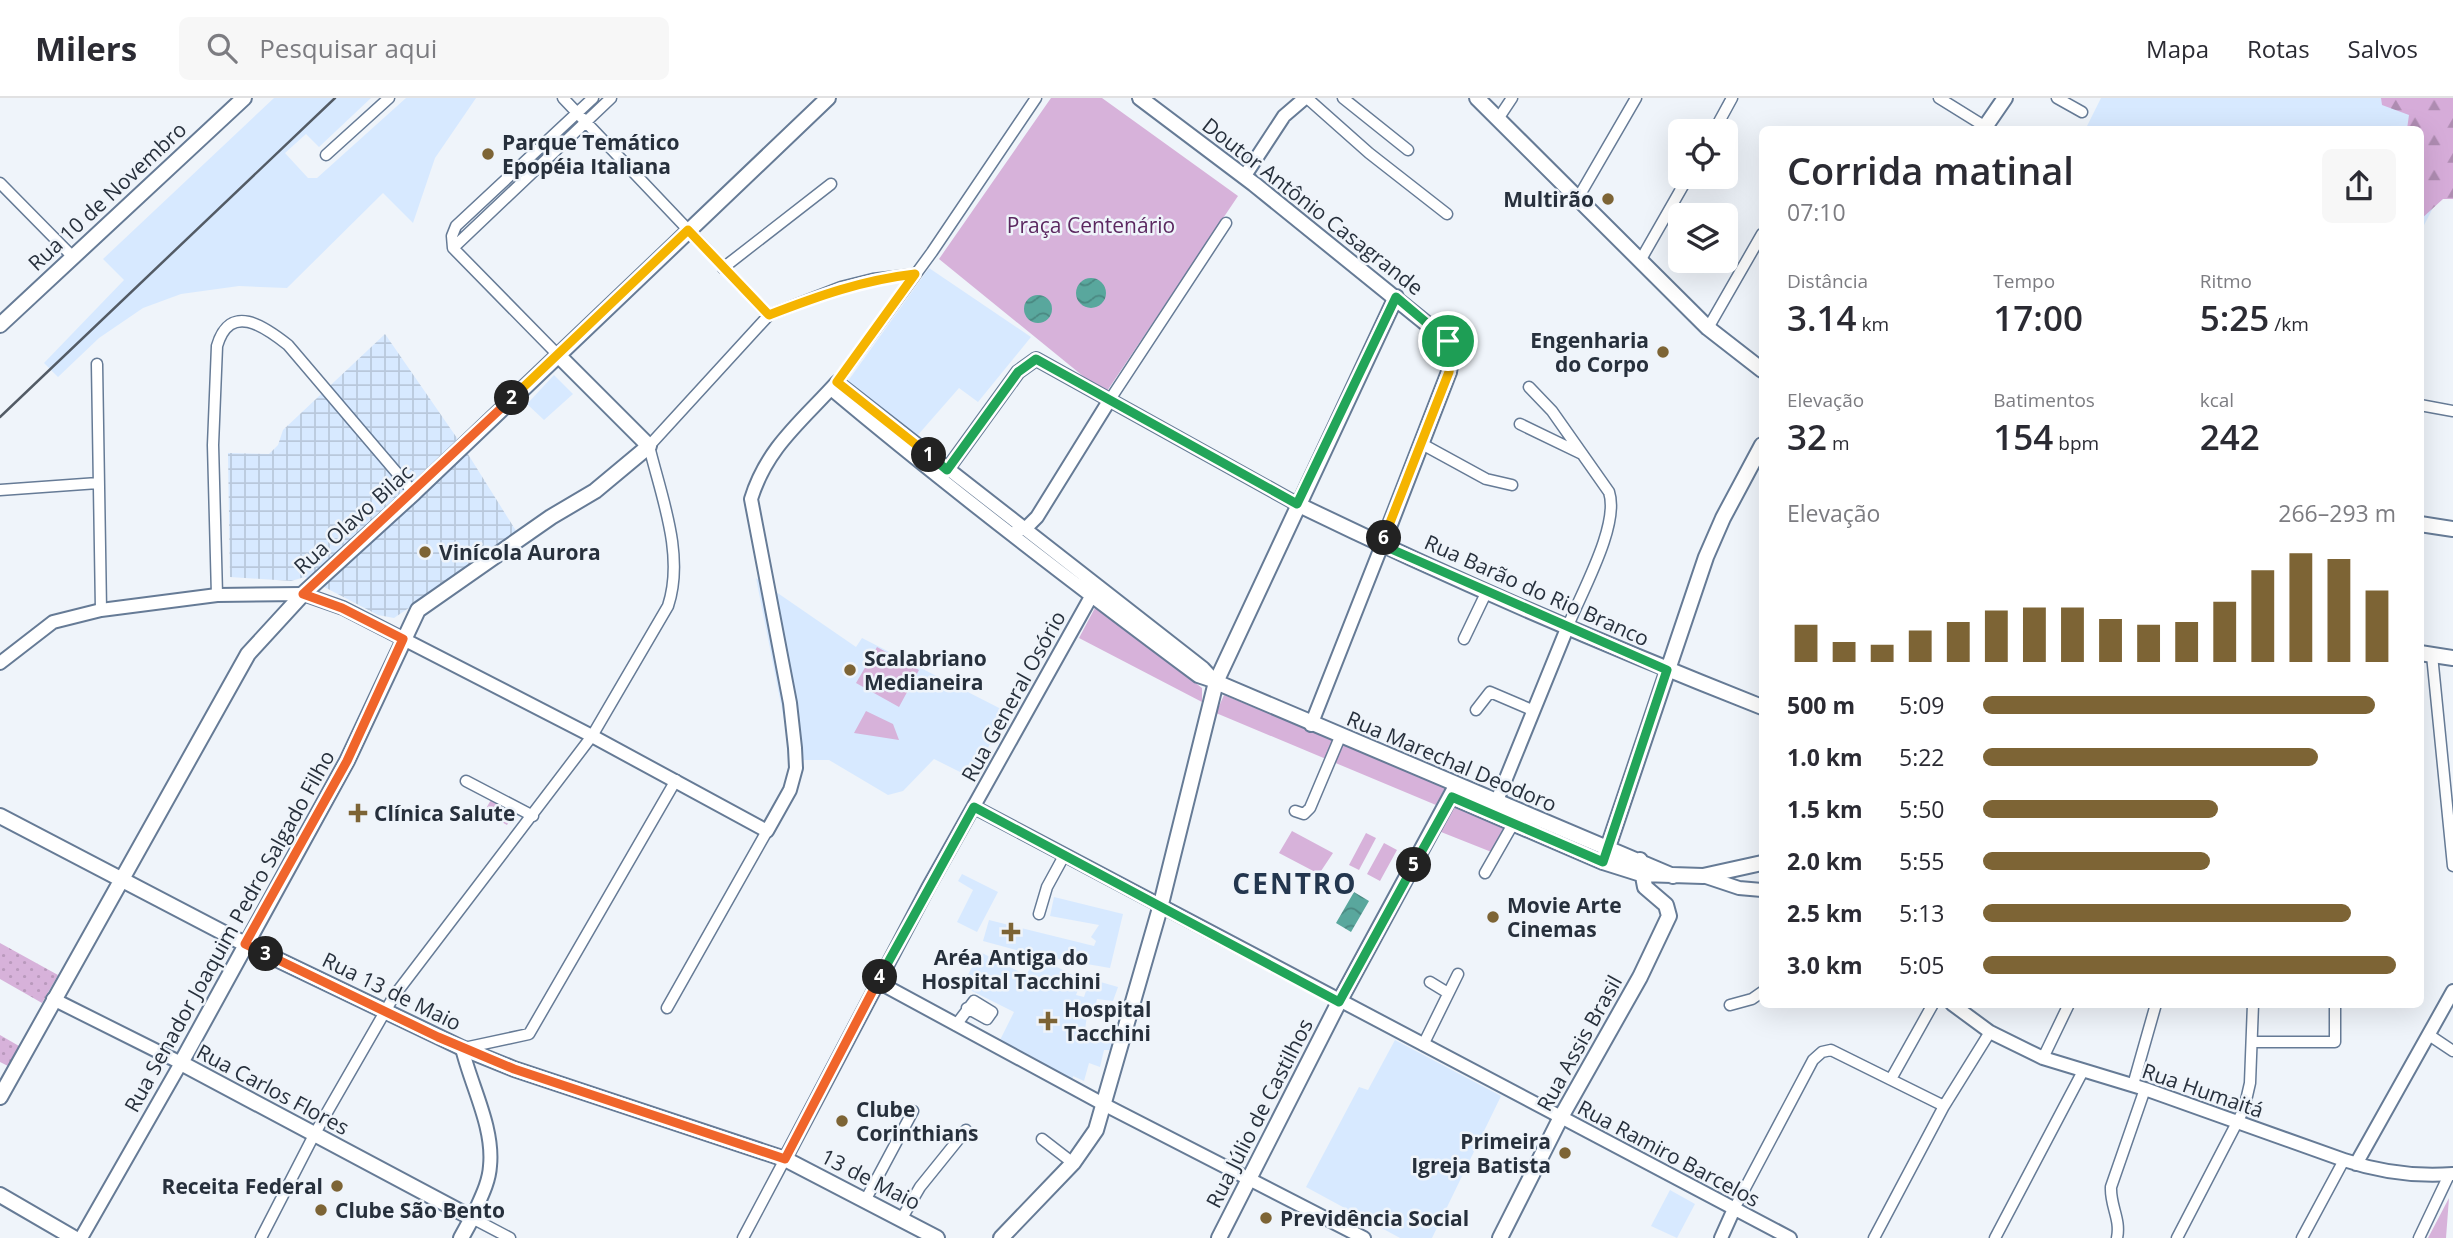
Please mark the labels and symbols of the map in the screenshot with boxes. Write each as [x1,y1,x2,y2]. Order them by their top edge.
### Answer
street label: Doutor Antônio Casagrande [1197,111,1429,301]
street label: Rua 10 de Novembro [22,115,192,277]
place label: Parque Temático Epopéia Italiana [502,128,680,180]
marker: Parque Temático Epopéia Italiana [480,146,496,162]
place label: Multirão [1503,185,1594,213]
marker: Multirão [1600,191,1616,207]
park label: Praça Centenário [1007,211,1175,239]
pin [1418,311,1478,371]
place label: Engenharia do Corpo [1530,326,1649,378]
marker: Engenharia do Corpo [1655,344,1671,360]
pin: 2 [494,380,530,416]
pin: 1 [912,438,946,472]
street label: Rua Olavo Bilac [288,458,418,580]
pin: 6 [1366,520,1402,556]
street label: Rua Barão do Rio Branco [1420,528,1654,652]
place label: Vinícola Aurora [439,538,601,566]
marker: Vinícola Aurora [417,544,433,560]
street label: Rua General Osório [954,606,1072,786]
place label: Scalabriano Medianeira [864,644,987,696]
marker: Scalabriano Medianeira [842,662,858,678]
street label: Rua Marechal Deodoro [1343,704,1561,818]
street label: Rua Senador Joaquim Pedro Salgado Filho [117,745,341,1117]
place label: Clínica Salute [374,799,515,827]
marker: Clínica Salute [348,803,368,823]
pin: 5 [1396,848,1432,882]
district label: CENTRO [1232,864,1358,902]
place label: Movie Arte Cinemas [1507,891,1622,943]
marker: Movie Arte Cinemas [1485,909,1501,925]
marker: Aréa Antiga do Hospital Tacchini [1001,922,1021,942]
pin: 3 [248,936,284,972]
place label: Aréa Antiga do Hospital Tacchini [921,943,1101,995]
street label: Rua 13 de Maio [318,945,466,1037]
pin: 4 [862,960,898,994]
street label: Rua Assis Brasil [1530,970,1628,1116]
place label: Hospital Tacchini [1064,995,1151,1047]
marker: Hospital Tacchini [1038,1011,1058,1031]
street label: Rua Júlio de Castilhos [1199,1014,1319,1212]
street label: Rua Carlos Flores [192,1037,354,1141]
street label: Rua Humaitá [2138,1056,2268,1124]
street label: Rua Ramiro Barcelos [1573,1093,1765,1213]
place label: Clube Corinthians [856,1095,978,1147]
marker: Clube Corinthians [834,1113,850,1129]
place label: Primeira Igreja Batista [1411,1127,1551,1179]
street label: 13 de Maio [817,1142,925,1216]
marker: Primeira Igreja Batista [1557,1145,1573,1161]
place label: Receita Federal [162,1172,323,1200]
marker: Receita Federal [329,1178,345,1194]
place label: Clube São Bento [335,1196,505,1224]
marker: Clube São Bento [313,1202,329,1218]
place label: Previdência Social [1280,1204,1469,1232]
marker: Previdência Social [1258,1210,1274,1226]

